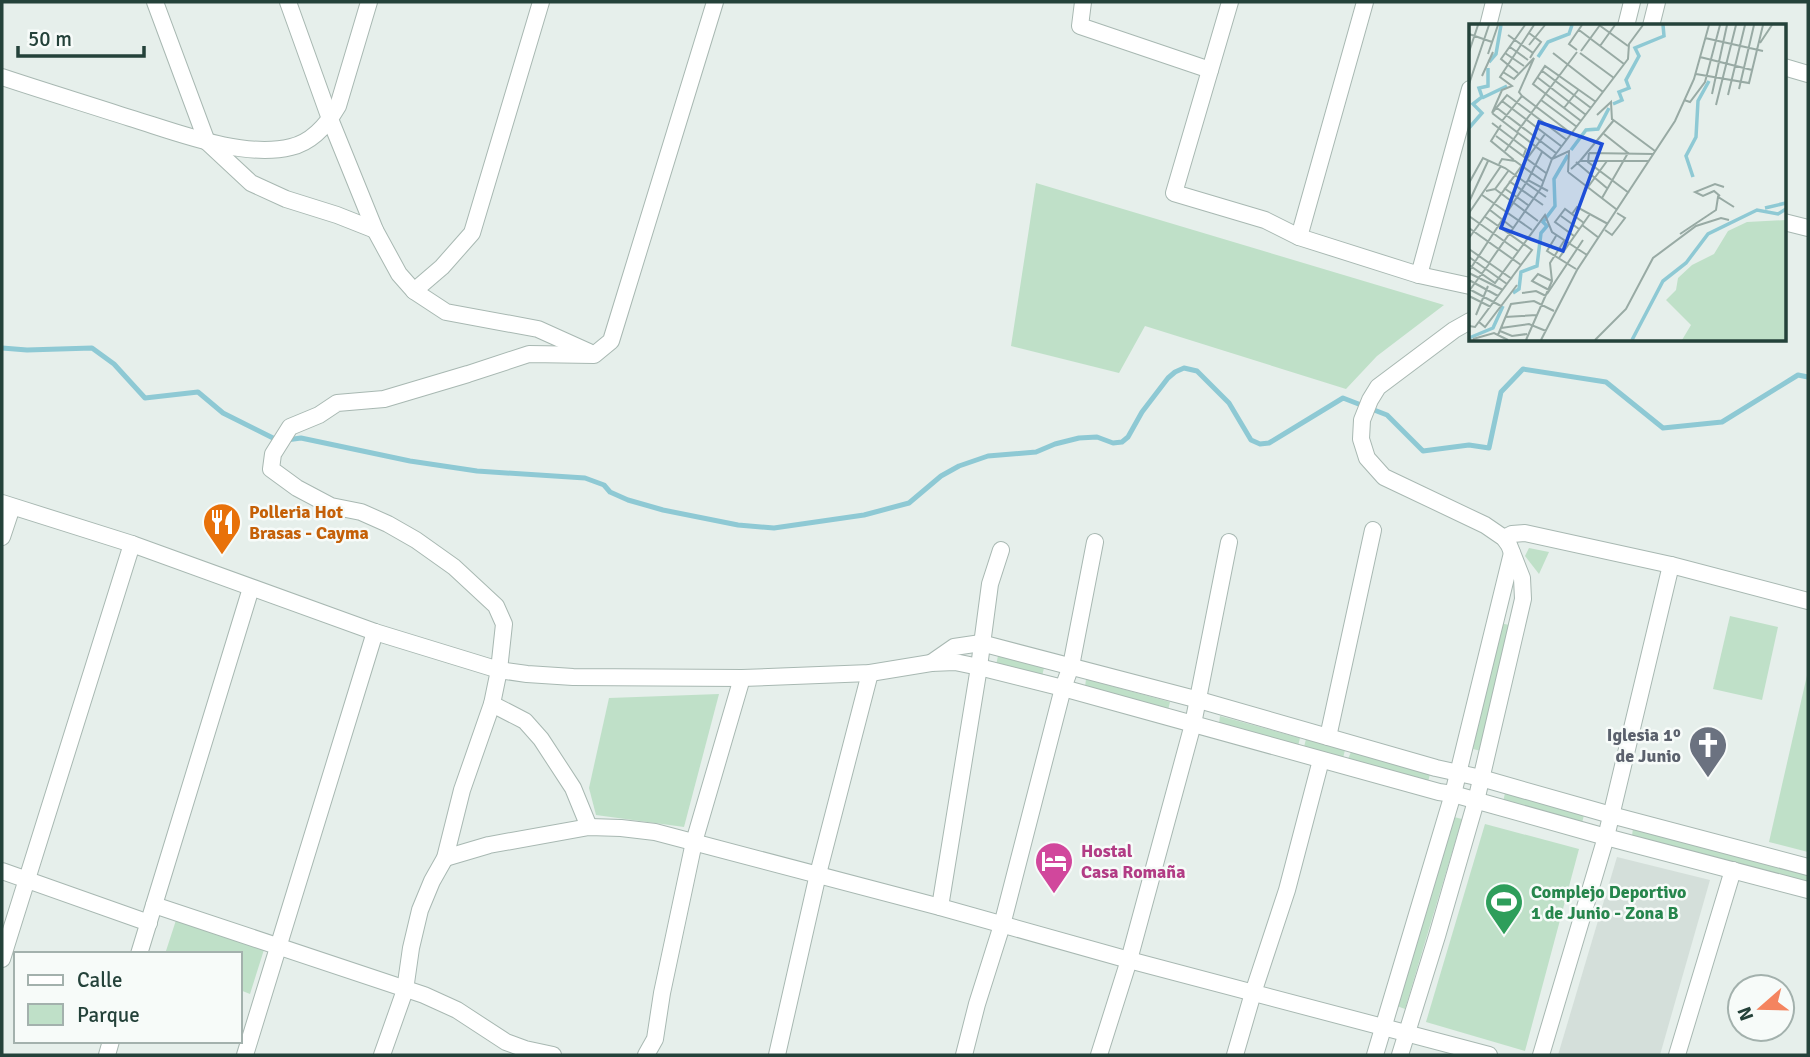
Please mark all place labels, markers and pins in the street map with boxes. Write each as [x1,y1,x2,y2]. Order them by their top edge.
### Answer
restaurant icon: Polleria Hot Brasas - Cayma [201,501,243,556]
place label: Polleria Hot Brasas - Cayma [249,501,369,544]
place label: Iglesia 1º de Junio [1607,724,1681,767]
church icon: Iglesia 1º de Junio [1687,724,1729,779]
hotel icon: Hostal Casa Romaña [1033,840,1075,895]
place label: Hostal Casa Romaña [1081,840,1185,883]
sports icon: Complejo Deportivo 1 de Junio - Zona B [1483,881,1525,936]
place label: Complejo Deportivo 1 de Junio - Zona B [1531,881,1686,924]

